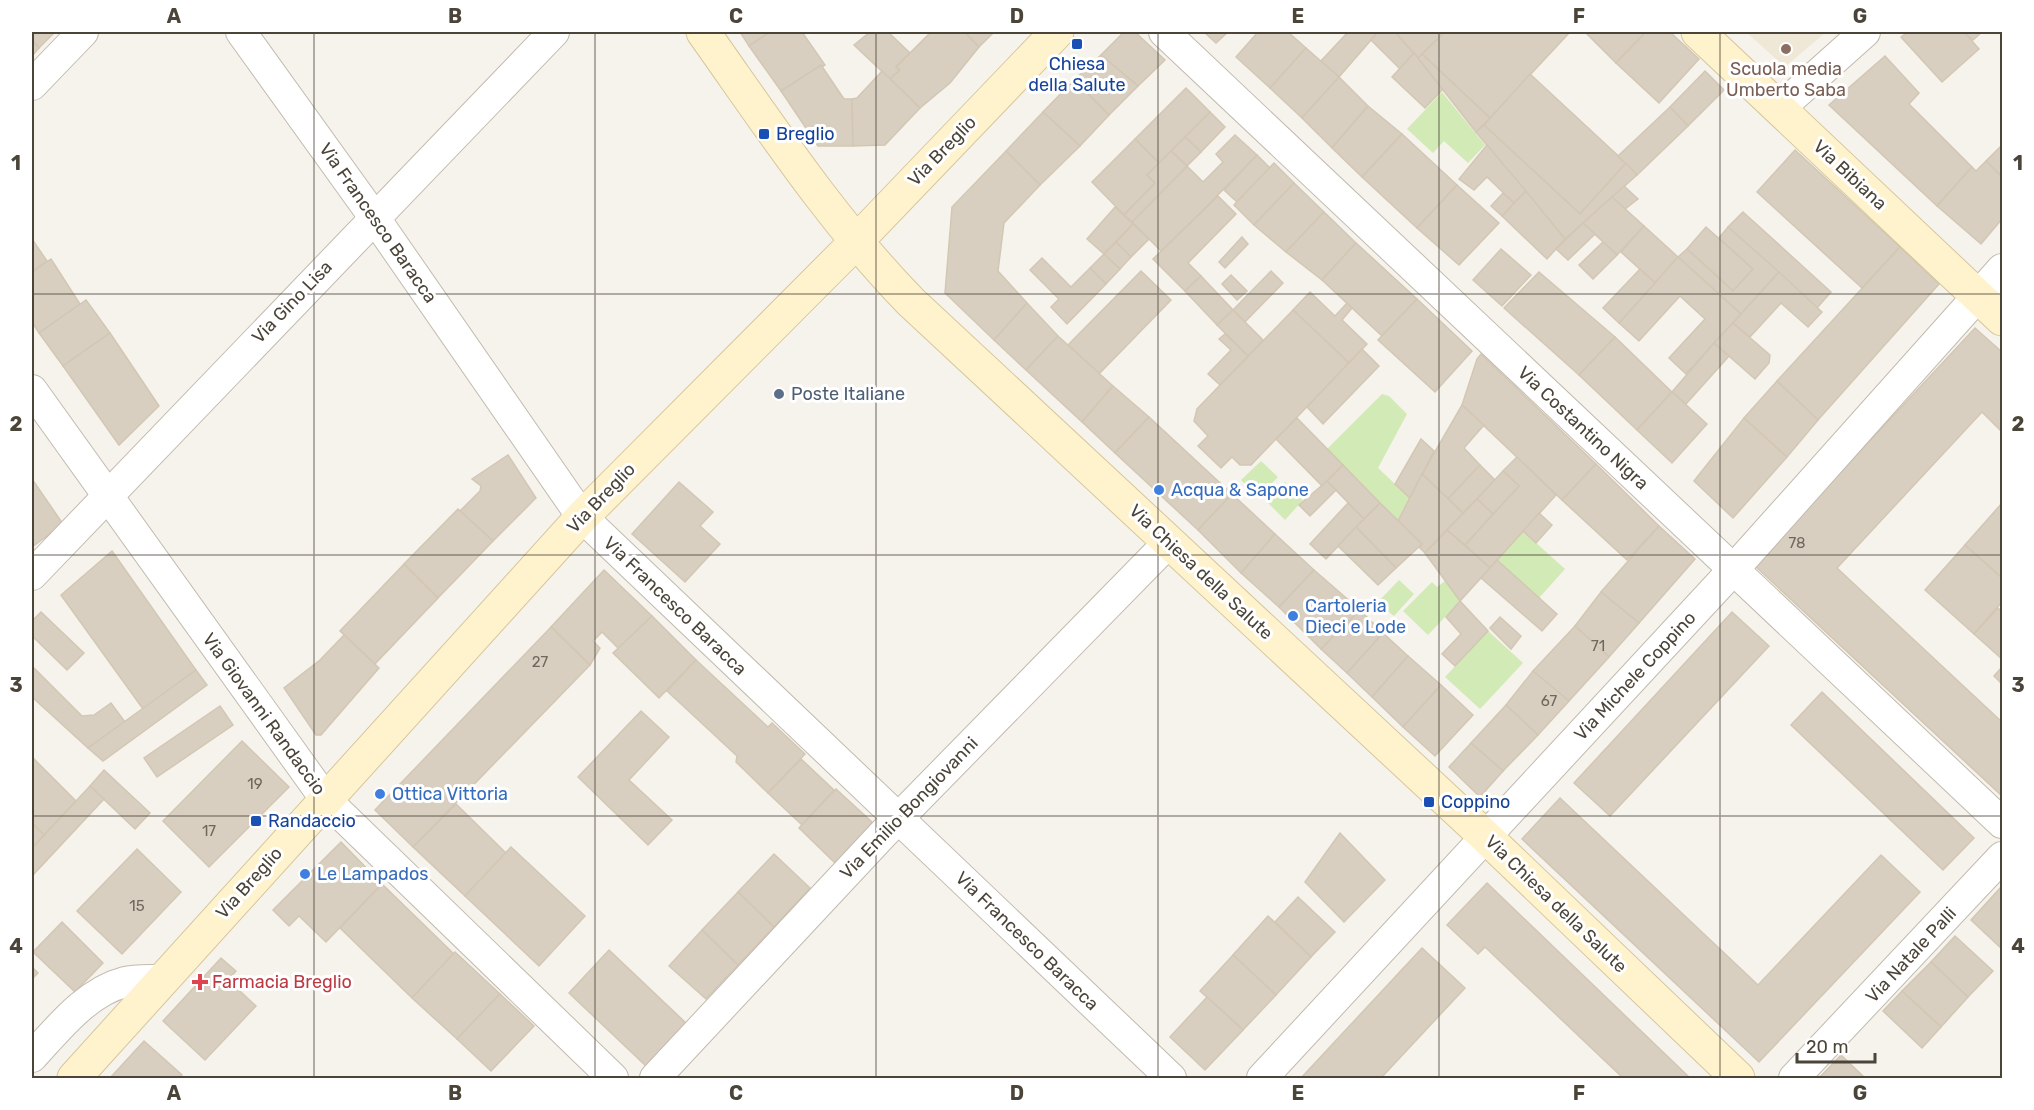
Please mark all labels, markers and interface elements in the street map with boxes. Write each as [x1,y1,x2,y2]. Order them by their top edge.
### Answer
text: A [167,4,182,28]
text: B [448,4,462,28]
text: C [729,4,743,28]
text: D [1010,4,1024,28]
text: E [1292,4,1304,28]
text: F [1573,4,1585,28]
text: G [1853,4,1867,28]
marker: Chiesa della Salute [1070,37,1084,51]
marker: Scuola media Umberto Saba [1779,42,1793,56]
place label: Chiesa della Salute [1028,53,1126,96]
place label: Scuola media Umberto Saba [1726,58,1846,101]
street label: Via Breglio [903,111,981,191]
place label: Breglio [776,123,835,145]
marker: Breglio [757,127,771,141]
street label: Via Bibiana [1809,135,1891,215]
street label: Via Francesco Baracca [314,139,442,307]
text: 1 [11,151,21,175]
text: 1 [2013,151,2023,175]
street label: Via Gino Lisa [247,256,337,348]
street label: Via Costantino Nigra [1513,362,1653,494]
place label: Poste Italiane [791,383,905,405]
marker: Poste Italiane [772,387,786,401]
text: 2 [10,412,23,436]
text: 2 [2012,412,2025,436]
street label: Via Breglio [562,458,640,538]
place label: Acqua & Sapone [1171,479,1309,501]
marker: Acqua & Sapone [1152,483,1166,497]
street label: Via Chiesa della Salute [1124,500,1278,644]
street label: Via Francesco Baracca [599,532,751,680]
house number: 78 [1788,534,1806,552]
place label: Cartoleria Dieci e Lode [1305,595,1406,638]
street label: Via Michele Coppino [1570,607,1700,745]
marker: Cartoleria Dieci e Lode [1286,609,1300,623]
street label: Via Giovanni Randaccio [198,629,330,799]
house number: 71 [1591,637,1605,655]
house number: 27 [532,653,549,671]
text: 3 [9,673,23,697]
text: 3 [2011,673,2025,697]
house number: 67 [1541,692,1557,710]
street label: Via Emilio Bongiovanni [835,732,983,884]
house number: 19 [247,775,263,793]
place label: Ottica Vittoria [392,783,508,805]
marker: Ottica Vittoria [373,787,387,801]
place label: Coppino [1441,791,1510,813]
marker: Coppino [1422,795,1436,809]
place label: Randaccio [268,810,356,832]
marker: Randaccio [249,814,263,828]
house number: 17 [202,822,216,840]
street label: Via Chiesa della Salute [1480,831,1632,977]
street label: Via Breglio [211,843,287,923]
place label: Le Lampados [317,863,428,885]
marker: Le Lampados [298,867,312,881]
street label: Via Francesco Baracca [951,867,1103,1015]
house number: 15 [129,897,145,915]
street label: Via Natale Palli [1861,902,1961,1008]
text: 4 [9,934,23,958]
text: 4 [2011,934,2025,958]
place label: Farmacia Breglio [212,971,352,993]
marker: Farmacia Breglio [193,975,207,989]
scale bar [1797,1026,1875,1064]
text: 20 m [1806,1036,1848,1058]
text: A [167,1081,182,1105]
text: B [448,1081,462,1105]
text: C [729,1081,743,1105]
text: D [1010,1081,1024,1105]
text: E [1292,1081,1304,1105]
text: F [1573,1081,1585,1105]
text: G [1853,1081,1867,1105]

